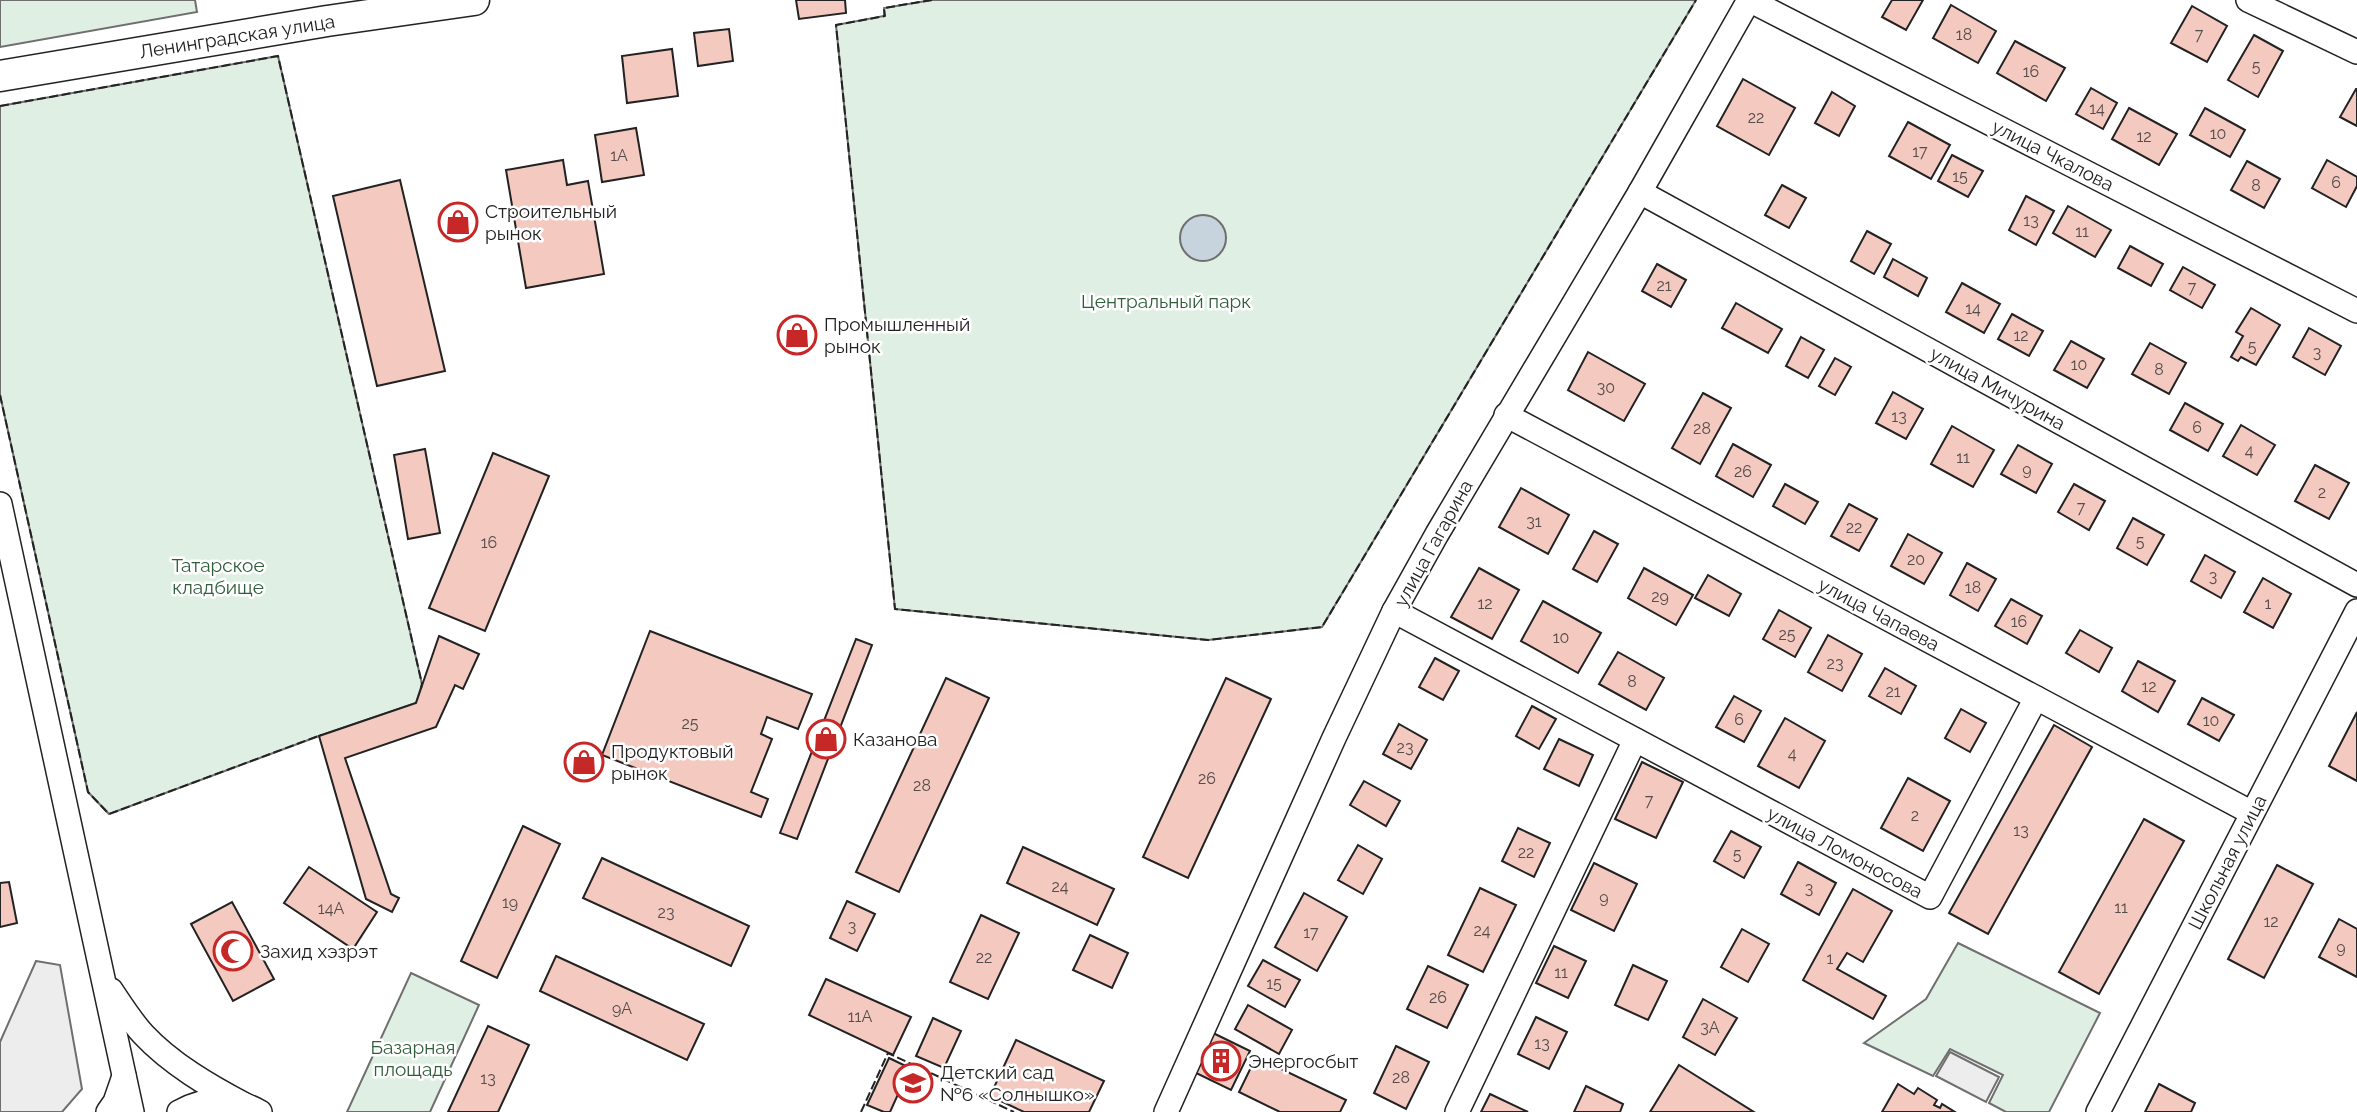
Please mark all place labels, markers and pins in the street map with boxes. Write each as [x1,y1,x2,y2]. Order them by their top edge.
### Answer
place label: Строительный рынок [485,200,617,244]
shop icon: Строительный рынок [437,201,479,243]
place label: Промышленный рынок [824,313,970,357]
shop icon: Промышленный рынок [776,314,818,356]
shop icon: Казанова [805,718,847,760]
place label: Казанова [853,728,937,750]
place label: Продуктовый рынок [611,740,734,784]
shop icon: Продуктовый рынок [563,741,605,783]
mosque icon: Захид хэзрэт [212,930,254,972]
place label: Захид хэзрэт [260,940,378,962]
building icon: Энергосбыт [1200,1040,1242,1082]
place label: Энергосбыт [1248,1050,1358,1072]
place label: Детский сад №6 «Солнышко» [940,1061,1095,1105]
school or university icon: Детский сад №6 «Солнышко» [892,1062,934,1104]

